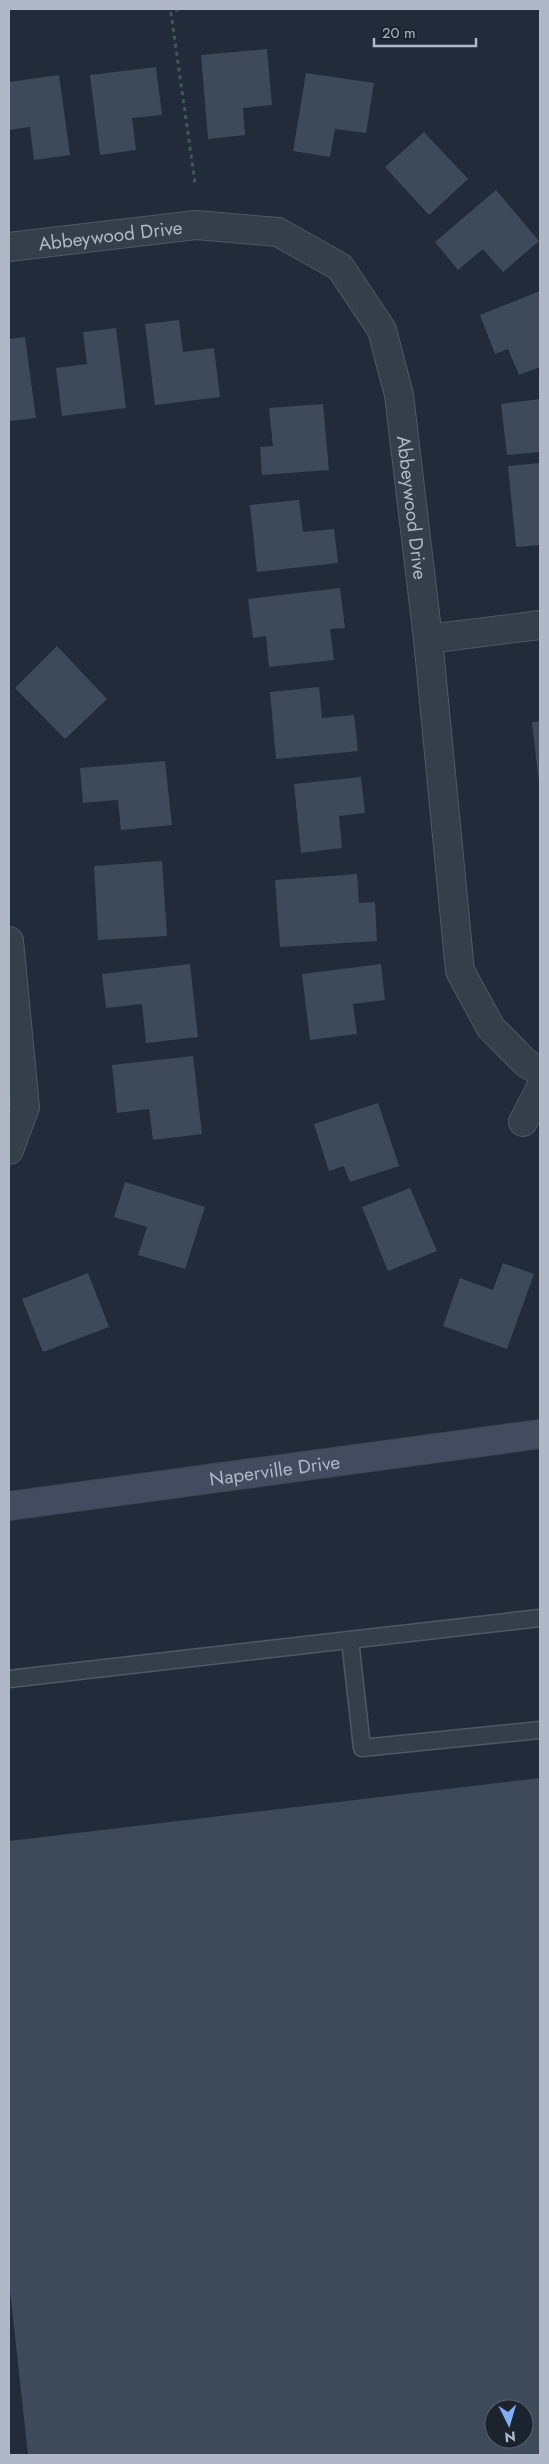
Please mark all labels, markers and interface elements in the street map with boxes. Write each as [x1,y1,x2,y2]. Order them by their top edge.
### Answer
scale bar [374,15,476,47]
text: 20 m [382,22,416,44]
street label: Abbeywood Drive [37,214,184,257]
street label: Abbeywood Drive [390,434,434,581]
street label: Naperville Drive [208,1448,342,1493]
north arrow [484,2399,534,2449]
text: N [504,2427,517,2447]

